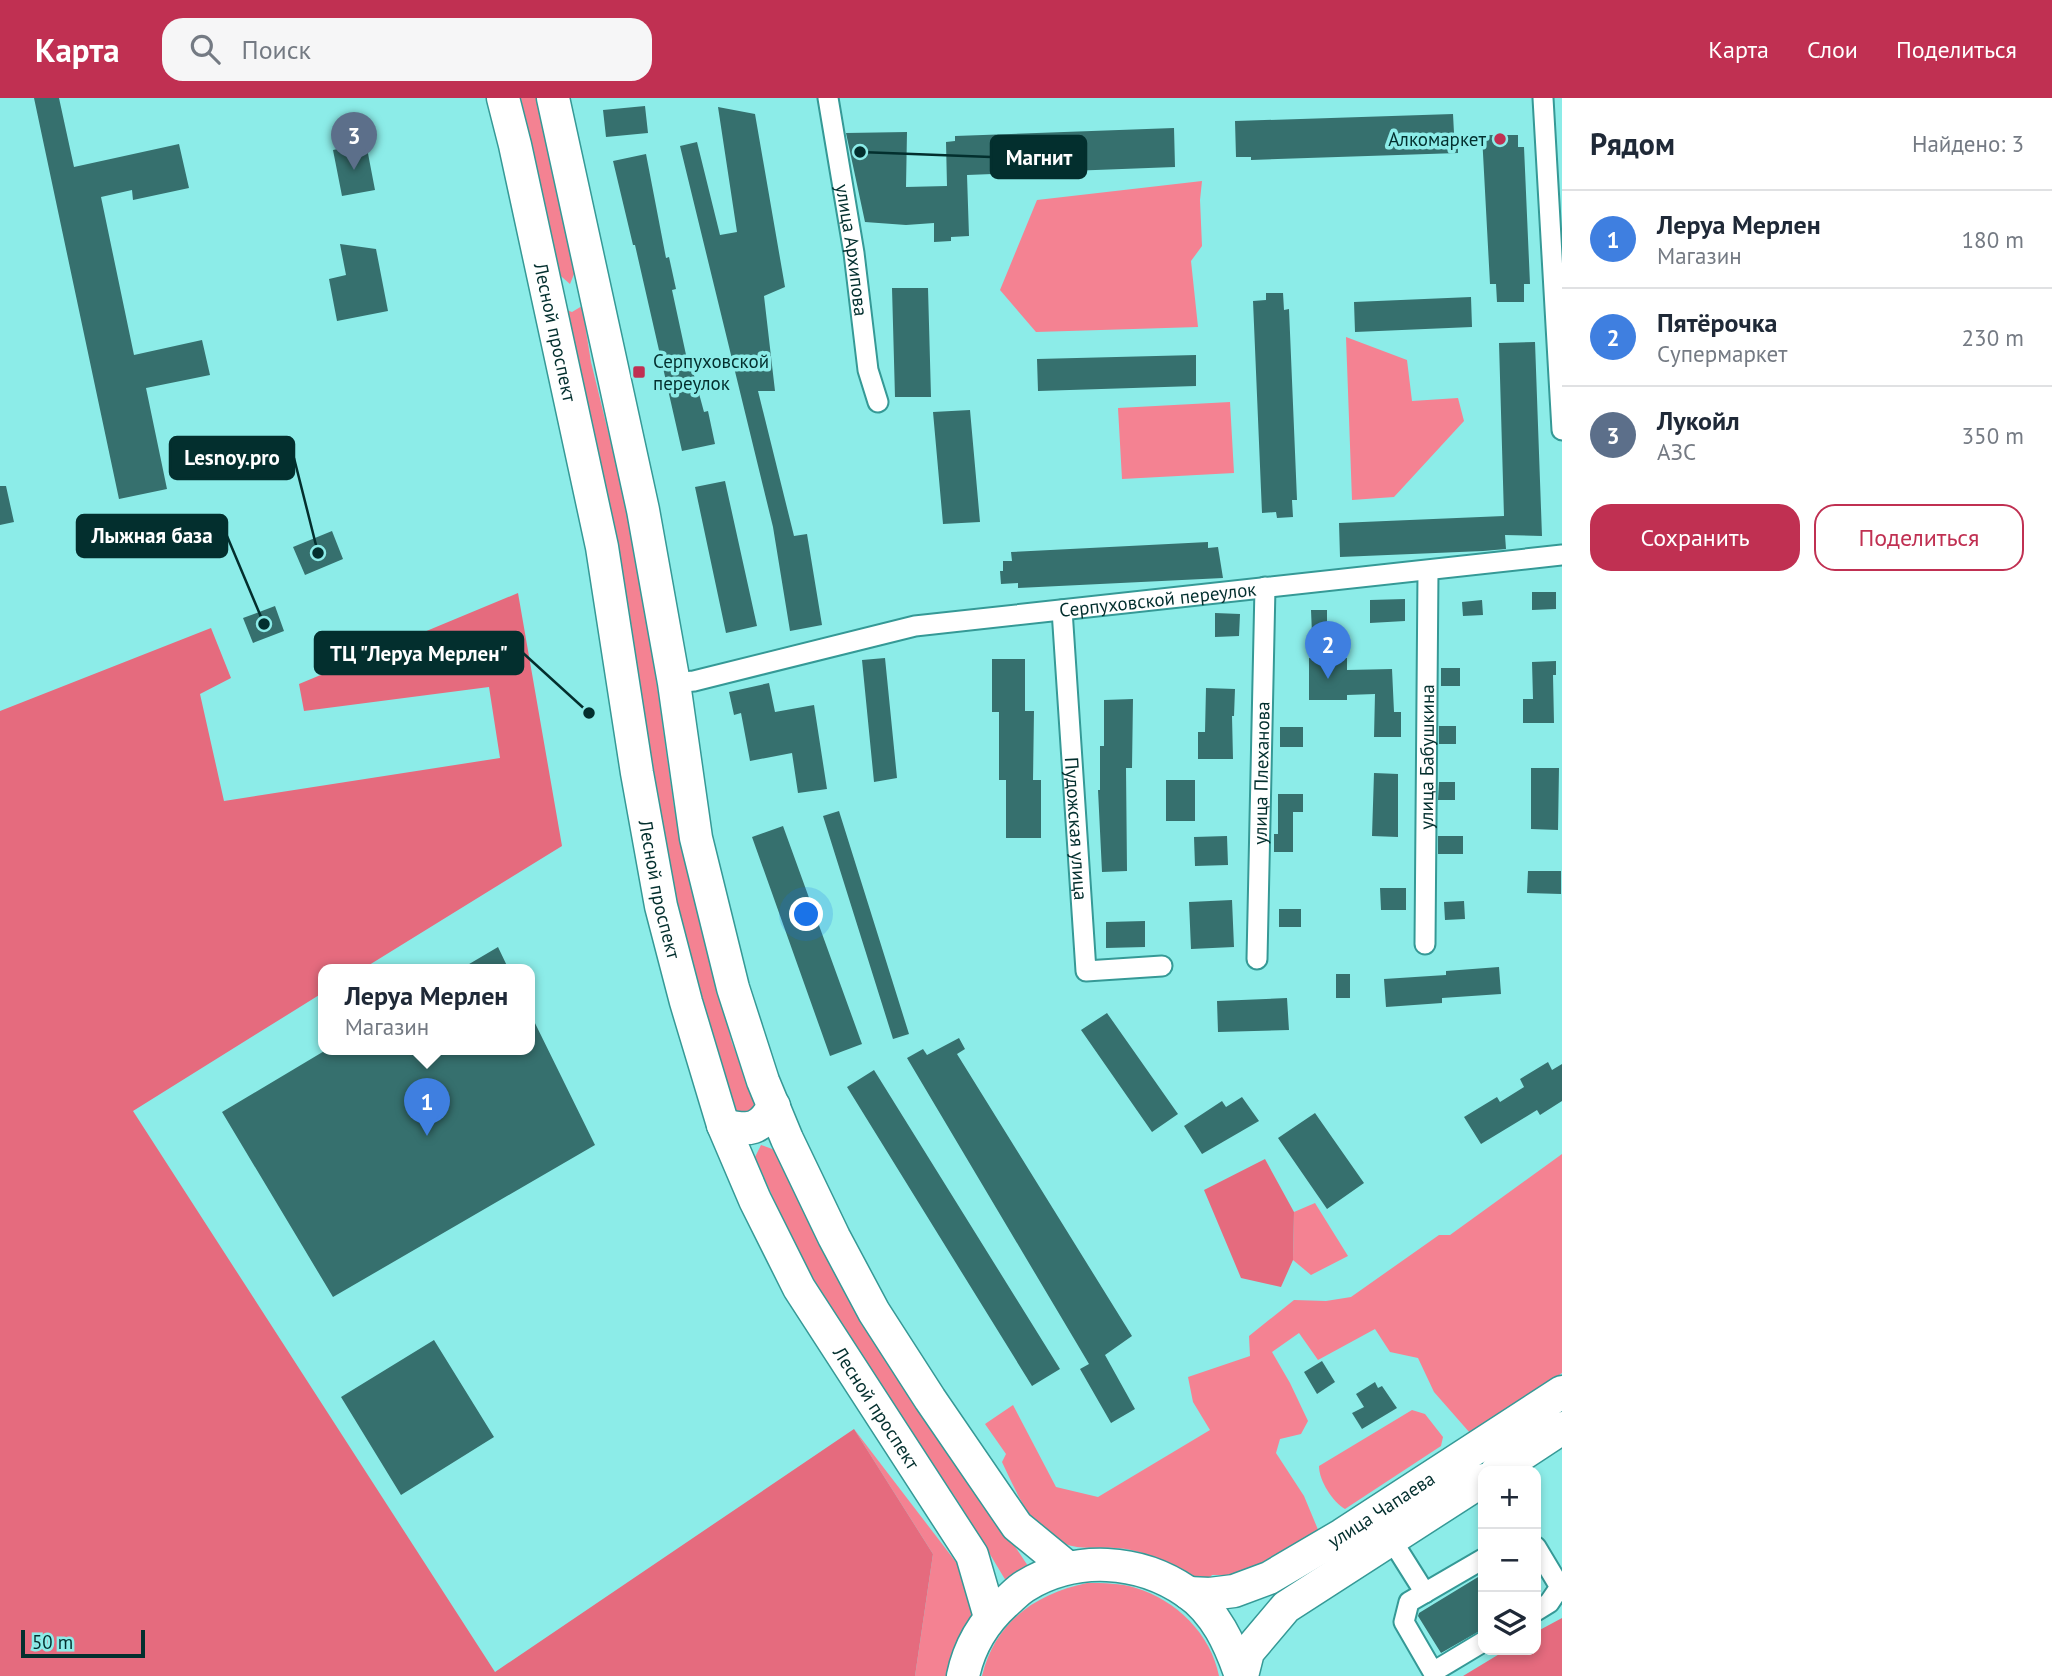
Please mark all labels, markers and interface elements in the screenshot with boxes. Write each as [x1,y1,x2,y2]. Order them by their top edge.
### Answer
search box [162,18,652,81]
text: Карта [35,28,120,71]
icon: search [186,30,224,68]
text: Поиск [242,33,311,66]
text: Карта [1708,34,1769,65]
text: Слои [1807,34,1858,65]
text: Поделиться [1896,34,2017,65]
pin: 3 [331,112,377,170]
text: Рядом [1590,124,1675,163]
place label: Алкомаркет [1388,127,1486,151]
text: Найдено: 3 [1912,129,2024,158]
marker: Алкомаркет [1492,131,1508,147]
callout: Магнит [991,136,1086,178]
text: Магнит [1006,144,1073,171]
street label: улица Архипова [831,182,873,317]
text: Леруа Мерлен [1657,208,1821,241]
text: 1 [1606,225,1620,254]
text: 180 m [1962,225,2024,254]
text: Магазин [1657,241,1742,270]
street label: Лесной проспект [529,259,582,404]
text: Пятёрочка [1657,306,1777,339]
text: 2 [1606,323,1620,352]
text: 230 m [1962,323,2024,352]
text: Супермаркет [1657,339,1787,368]
place label: Серпуховской переулок [653,349,769,395]
marker: Серпуховской переулок [631,364,647,380]
text: Лукойл [1657,404,1740,437]
text: 3 [1606,421,1620,450]
text: 350 m [1962,421,2024,450]
callout: Lesnoy.pro [170,437,294,479]
text: АЗС [1657,437,1696,466]
text: Lesnoy.pro [184,444,280,471]
button: Сохранить [1590,504,1800,571]
button: Поделиться [1814,504,2024,571]
callout: Лыжная база [77,515,227,557]
text: Лыжная база [90,522,213,549]
street label: Серпуховской переулок [1058,577,1257,622]
pin: 2 [1305,621,1351,679]
callout: ТЦ "Леруа Мерлен" [315,632,523,674]
text: ТЦ "Леруа Мерлен" [330,640,508,667]
street label: улица Бабушкина [1414,684,1439,830]
street label: улица Плеханова [1247,701,1275,845]
street label: Пудожская улица [1060,756,1093,901]
street label: Лесной проспект [633,817,686,962]
your location [789,897,823,931]
popup [318,964,535,1055]
text: Леруа Мерлен [345,979,508,1012]
text: Магазин [345,1012,429,1041]
pin: 1 [404,1078,450,1136]
street label: Лесной проспект [828,1341,925,1474]
street label: улица Чапаева [1323,1466,1439,1553]
map controls [1478,1466,1541,1655]
button: + [1478,1466,1541,1529]
button: − [1478,1529,1541,1592]
button: layers [1478,1592,1541,1655]
scale bar [21,1627,145,1659]
text: 50 m [32,1630,73,1654]

